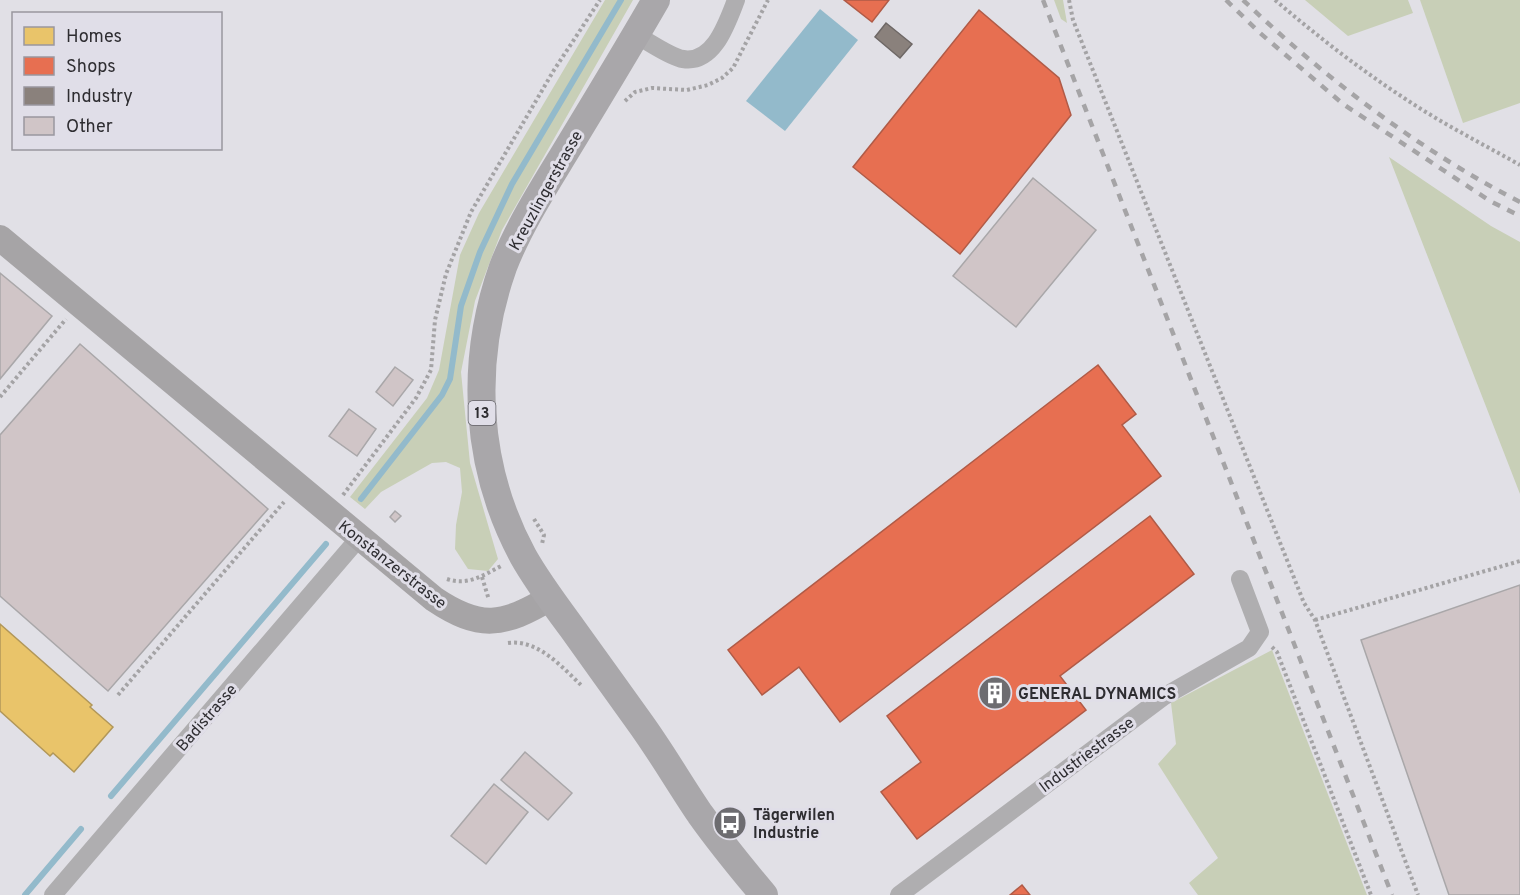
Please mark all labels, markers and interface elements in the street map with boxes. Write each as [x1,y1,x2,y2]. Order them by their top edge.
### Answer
legend [12,12,222,150]
text: Homes [66,26,122,49]
text: Shops [66,56,116,79]
text: Industry [66,86,133,109]
text: Other [66,116,113,139]
street label: Kreuzlingerstrasse [506,128,588,254]
road number: 13 [468,401,496,425]
street label: Konstanzerstrasse [334,517,450,614]
building icon: GENERAL DYNAMICS [977,675,1013,711]
street label: Badistrasse [173,680,242,756]
place label: GENERAL DYNAMICS [1018,685,1176,705]
street label: Industriestrasse [1036,713,1139,798]
bus stop icon: Tägerwilen Industrie [712,805,748,841]
place label: Tägerwilen Industrie [753,806,835,844]

